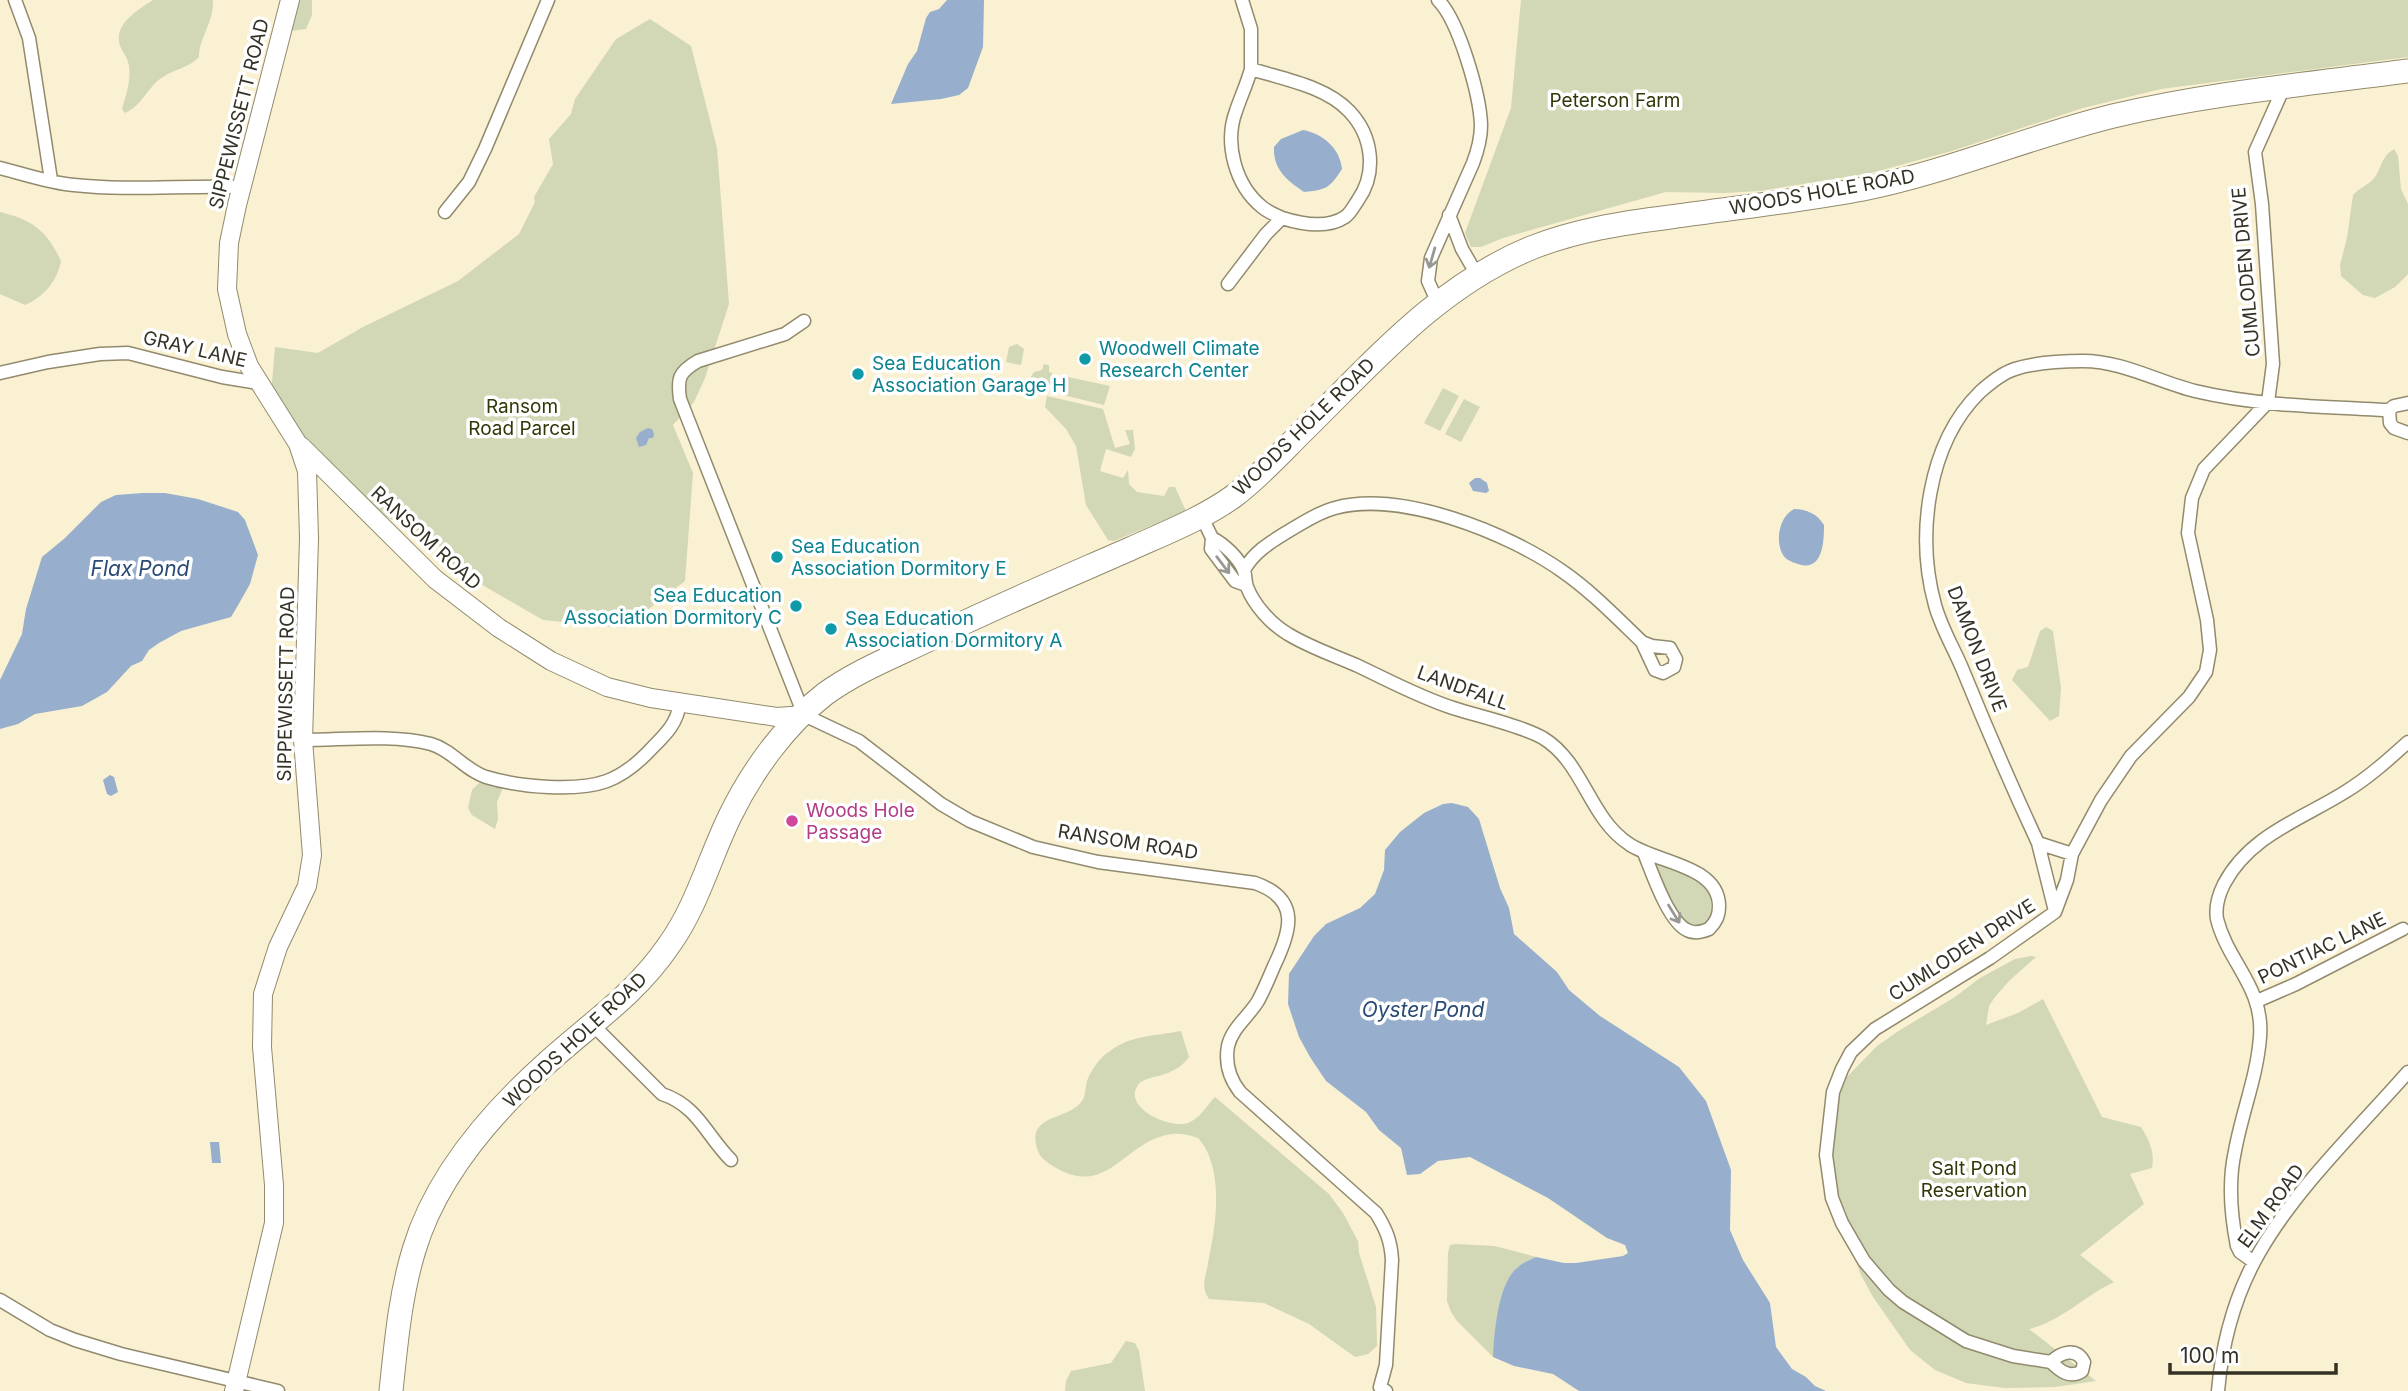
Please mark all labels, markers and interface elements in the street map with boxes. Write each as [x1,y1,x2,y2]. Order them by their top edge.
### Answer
street label: SIPPEWISSETT ROAD [204,16,274,212]
park label: Peterson Farm [1550,89,1680,112]
street label: WOODS HOLE ROAD [1727,164,1917,220]
street label: CUMLODEN DRIVE [2227,186,2265,358]
one-way arrow [1424,246,1437,268]
street label: GRAY LANE [141,326,249,372]
place label: Woodwell Climate Research Center [1099,337,1260,382]
marker: Woodwell Climate Research Center [1077,351,1093,367]
place label: Sea Education Association Garage H [872,352,1066,397]
street label: WOODS HOLE ROAD [1228,353,1380,501]
marker: Sea Education Association Garage H [850,366,866,382]
park label: Ransom Road Parcel [468,395,576,440]
street label: RANSOM ROAD [366,481,486,595]
place label: Sea Education Association Dormitory E [791,535,1007,580]
marker: Sea Education Association Dormitory E [769,549,785,565]
one-way arrow [1216,555,1230,574]
water label: Flax Pond [91,556,190,581]
street label: DAMON DRIVE [1942,583,2012,715]
place label: Sea Education Association Dormitory C [564,584,782,629]
street label: SIPPEWISSETT ROAD [273,586,299,782]
marker: Sea Education Association Dormitory C [788,598,804,614]
place label: Sea Education Association Dormitory A [845,607,1062,652]
marker: Sea Education Association Dormitory A [823,621,839,637]
street label: LANDFALL [1414,661,1512,715]
place label: Woods Hole Passage [806,799,915,844]
marker: Woods Hole Passage [784,813,800,829]
street label: RANSOM ROAD [1056,820,1200,864]
street label: CUMLODEN DRIVE [1884,894,2040,1006]
one-way arrow [1667,904,1681,924]
street label: PONTIAC LANE [2254,907,2390,989]
street label: WOODS HOLE ROAD [498,967,652,1113]
water label: Oyster Pond [1362,997,1484,1022]
park label: Salt Pond Reservation [1921,1157,2027,1202]
street label: ELM ROAD [2233,1160,2309,1252]
scale bar [2170,1332,2336,1376]
text: 100 m [2180,1343,2239,1368]

